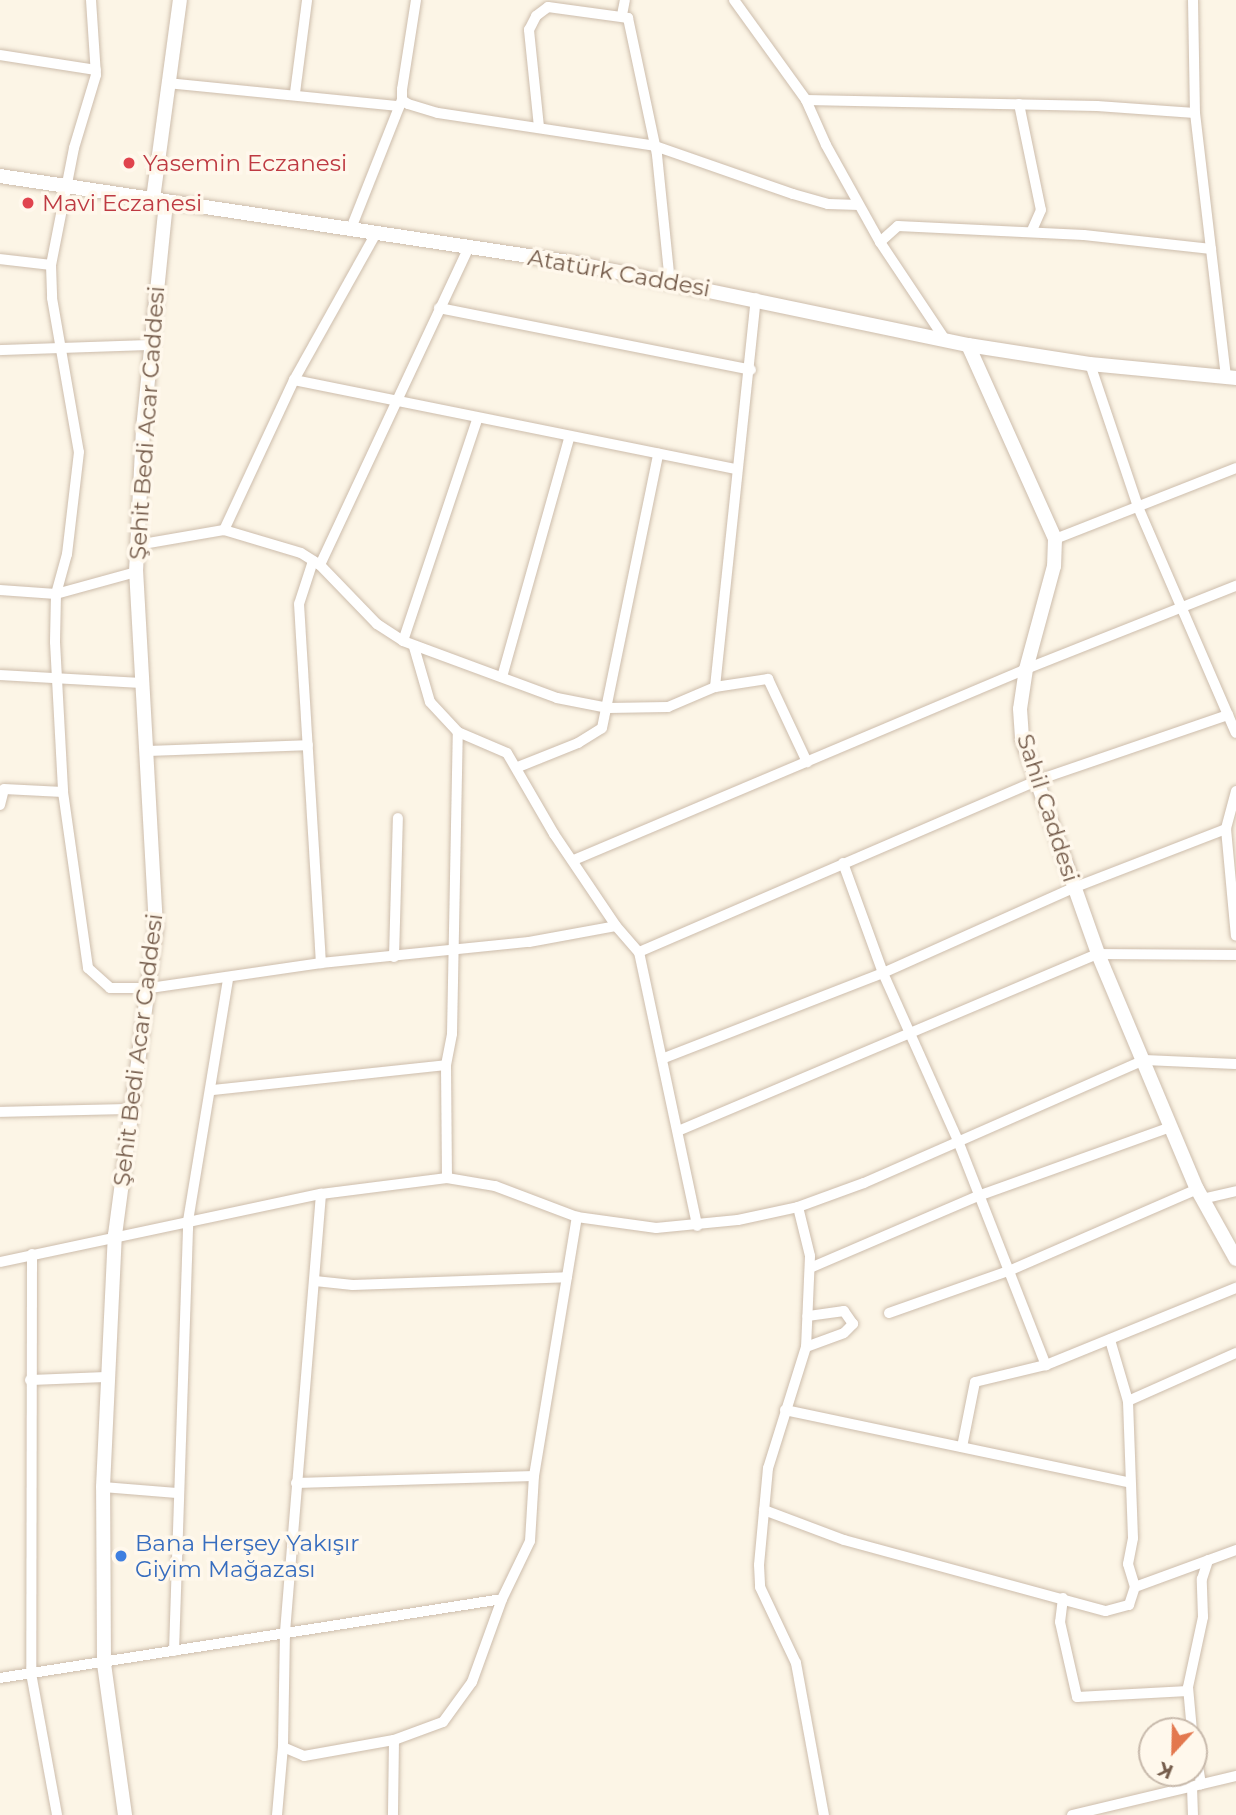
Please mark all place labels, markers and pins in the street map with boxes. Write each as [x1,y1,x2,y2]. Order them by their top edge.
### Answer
place label: Yasemin Eczanesi [143,149,347,177]
marker: Yasemin Eczanesi [121,155,137,171]
place label: Mavi Eczanesi [42,189,202,217]
marker: Mavi Eczanesi [20,195,36,211]
place label: Bana Herşey Yakışır Giyim Mağazası [135,1529,359,1583]
marker: Bana Herşey Yakışır Giyim Mağazası [113,1548,129,1564]

